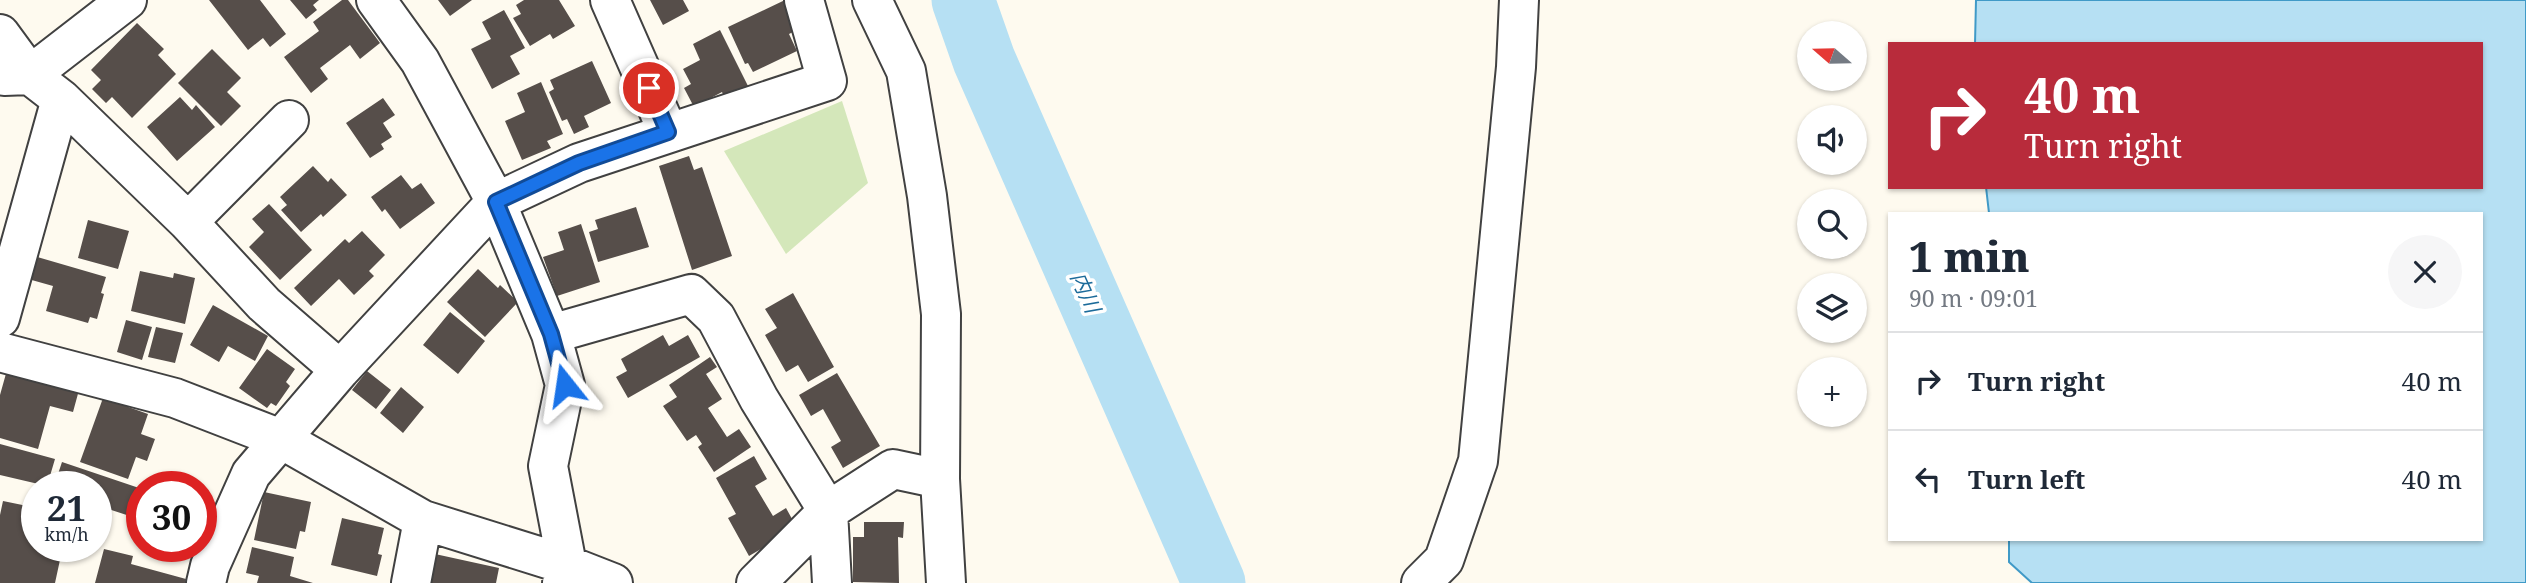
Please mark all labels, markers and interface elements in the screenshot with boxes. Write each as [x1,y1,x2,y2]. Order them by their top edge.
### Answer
north arrow [1797,21,1867,91]
map controls [1797,21,1867,427]
pin [619,58,679,118]
text: 40 m [2024,61,2140,127]
icon: arrive [630,69,668,107]
icon: right [1909,70,2000,161]
button: sound [1797,105,1867,175]
text: Turn right [2024,124,2182,167]
button: search [1797,189,1867,259]
text: 1 min [1909,227,2030,284]
button: close [2388,235,2462,309]
water label: 内川 [1065,267,1108,319]
button: layers [1797,273,1867,343]
text: 90 m · 09:01 [1909,282,2038,314]
position arrow [528,348,602,422]
button: + [1797,357,1867,427]
icon: right [1909,362,1947,400]
text: Turn right [1968,363,2105,399]
text: 40 m [2402,363,2462,399]
icon: left [1909,460,1947,498]
text: Turn left [1968,461,2085,497]
text: 40 m [2402,461,2462,497]
speed limit sign: 30 [126,471,217,562]
text: 21 [47,484,86,531]
text: km/h [44,522,89,546]

